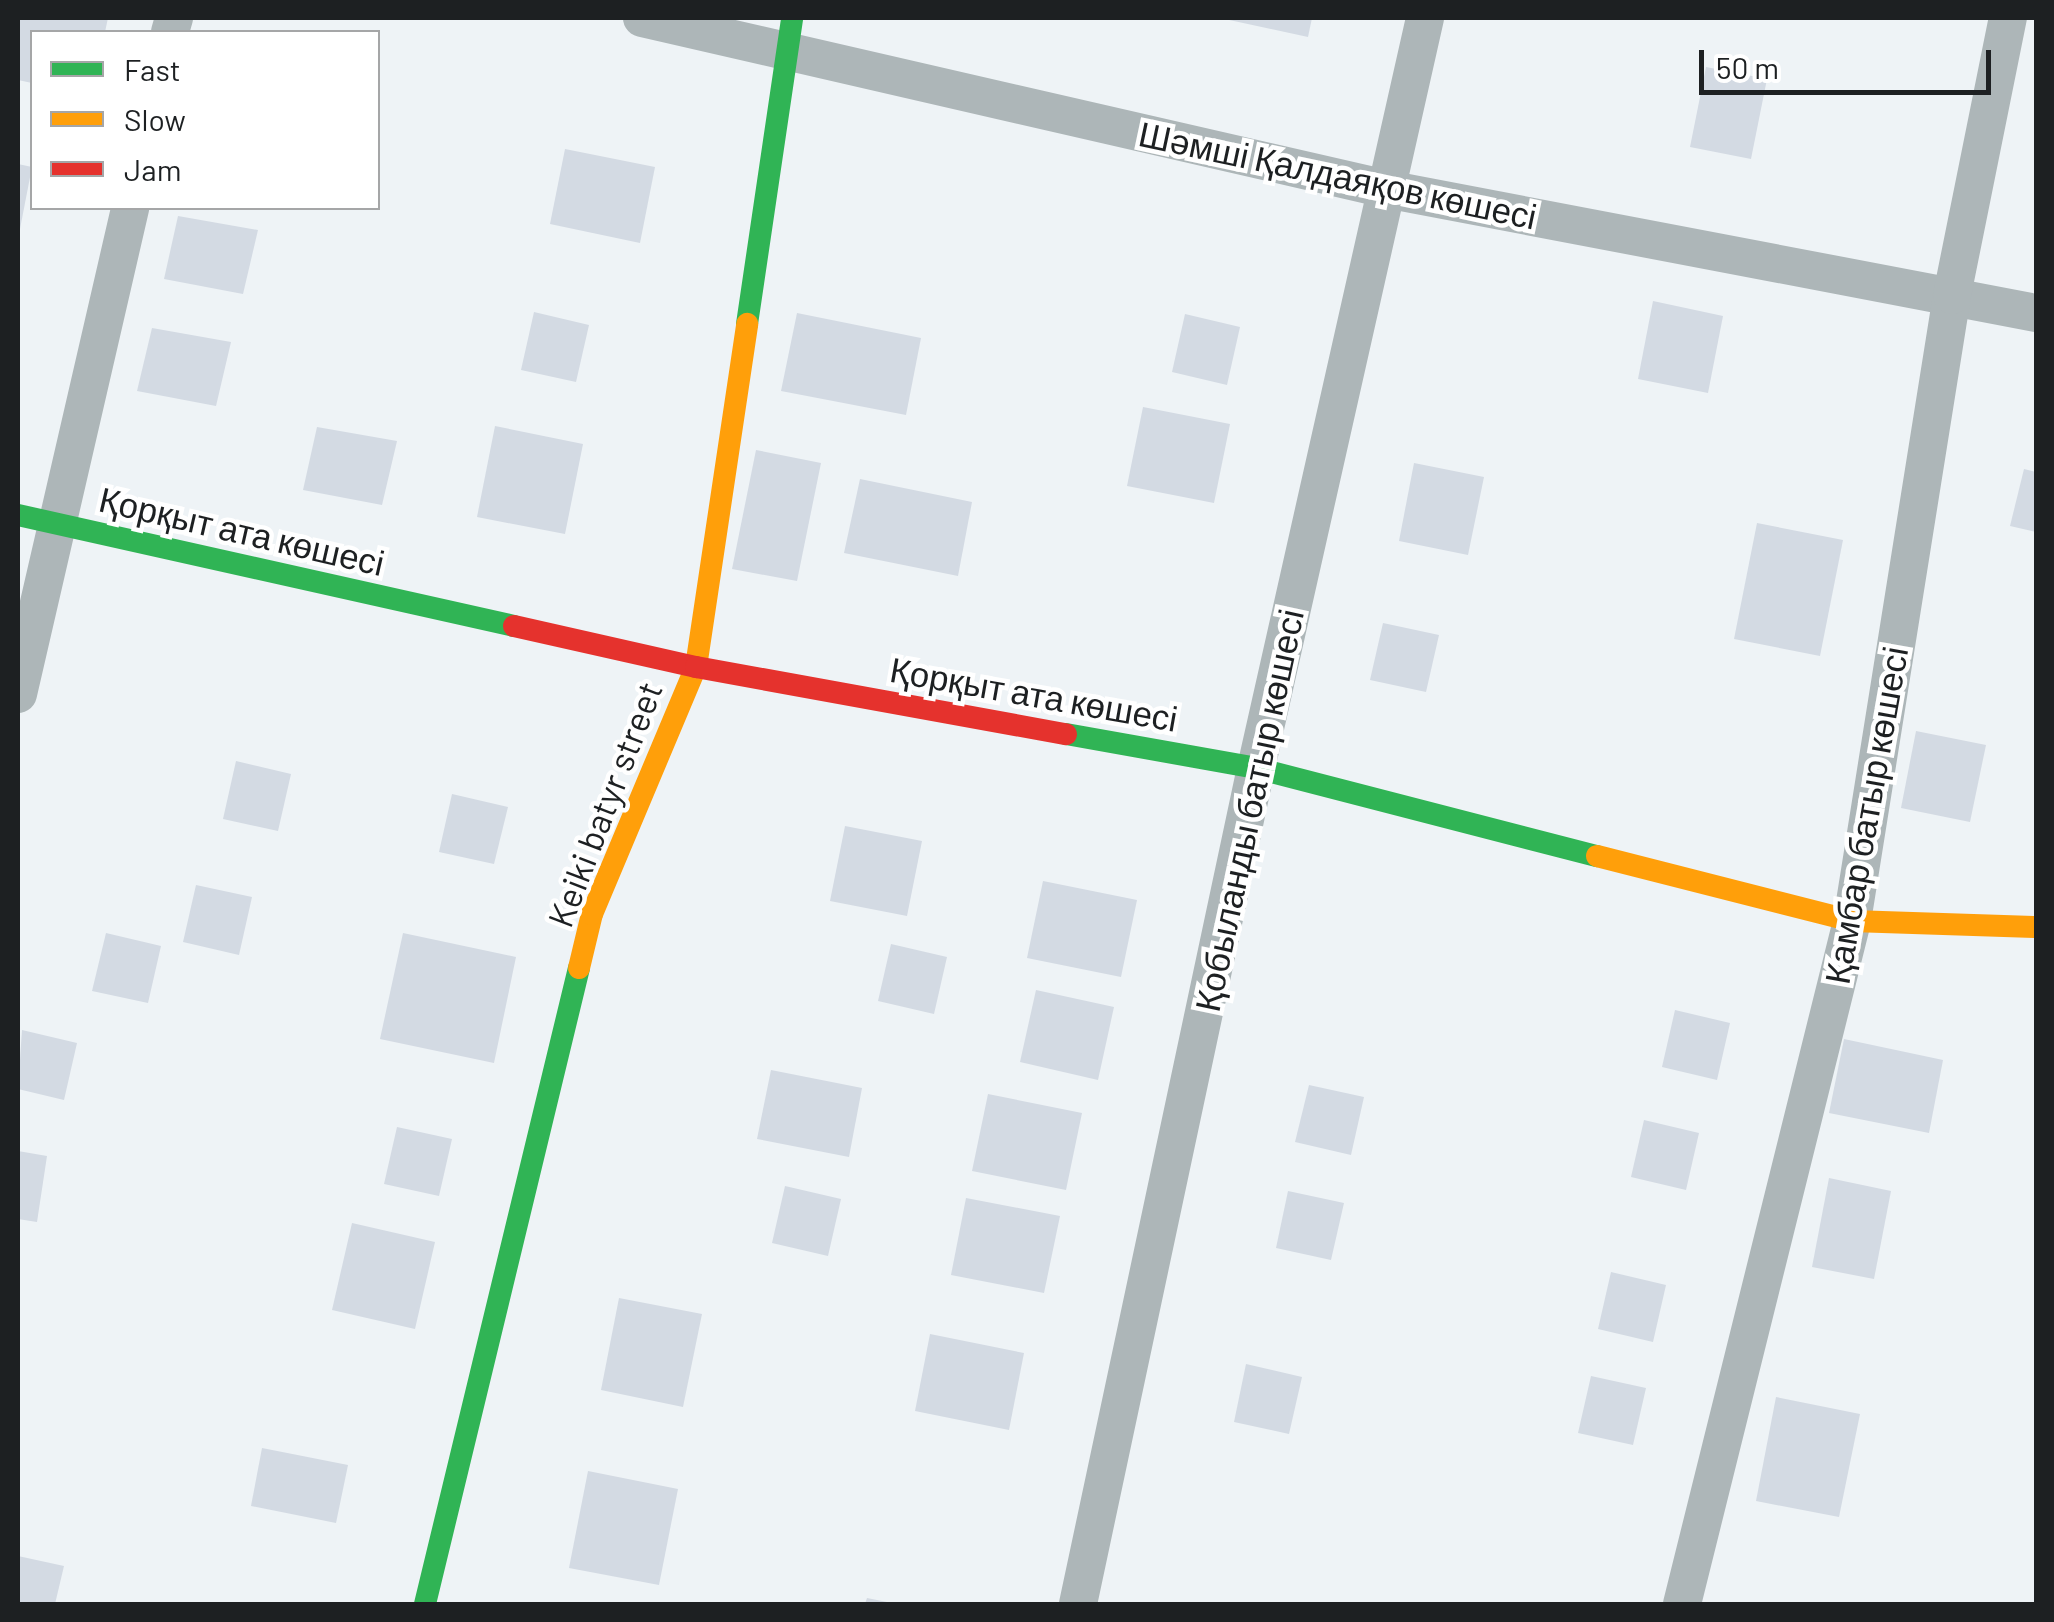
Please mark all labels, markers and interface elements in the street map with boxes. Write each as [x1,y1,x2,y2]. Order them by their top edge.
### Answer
legend [30,30,380,210]
scale bar [1704,30,1996,92]
text: 50 m [1716,49,1779,85]
text: Fast [124,51,181,87]
text: Slow [124,101,186,137]
street label: Шәмші Қалдаяқов көшесі [1135,111,1541,237]
text: Jam [124,151,181,187]
street label: Қорқыт ата көшесі [95,477,389,583]
street label: Қобыланды батыр көшесі [1185,605,1311,1015]
street label: Қамбар батыр көшесі [1815,643,1915,987]
street label: Қорқыт ата көшесі [887,647,1181,739]
street label: Keiki batyr street [538,675,670,933]

